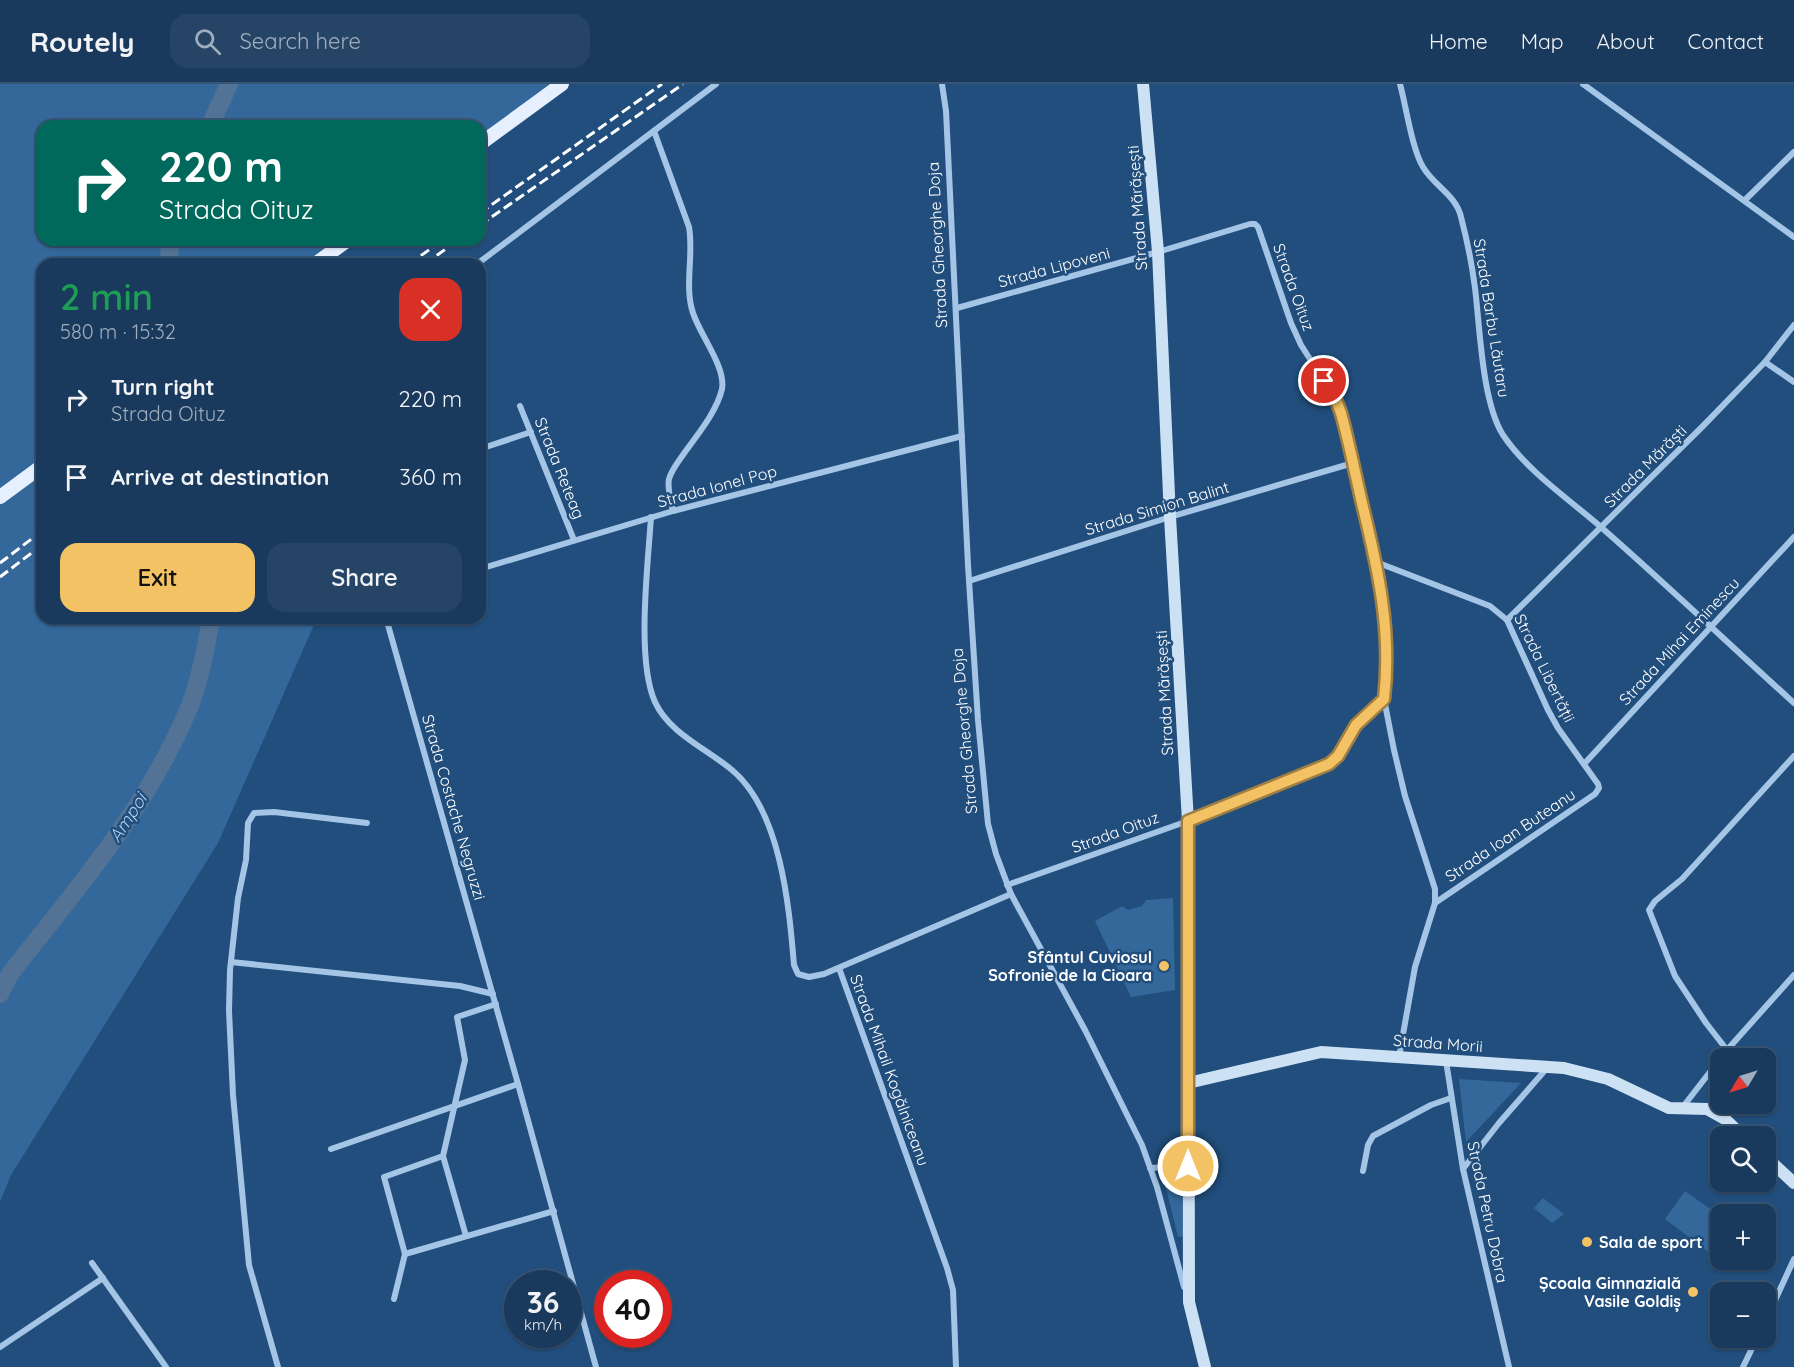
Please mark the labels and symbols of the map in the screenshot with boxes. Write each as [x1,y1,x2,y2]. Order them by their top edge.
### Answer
street label: Strada Mărășești [1123,145,1151,271]
street label: Strada Gheorghe Doja [923,161,951,329]
street label: Strada Barbu Lăutaru [1470,237,1514,399]
street label: Strada Oituz [1269,240,1319,334]
street label: Strada Lipoveni [996,242,1112,292]
pin [1298,355,1349,406]
street label: Strada Reteag [531,414,589,522]
street label: Strada Mărăști [1599,420,1691,512]
street label: Strada Ionel Pop [655,460,779,512]
street label: Strada Simion Balint [1083,477,1231,539]
street label: Strada Mihai Eminescu [1615,573,1743,709]
street label: Strada Libertății [1510,611,1580,725]
street label: Strada Mărășești [1151,630,1177,756]
street label: Strada Gheorghe Doja [947,647,981,815]
street label: Strada Costache Negruzzi [418,712,490,902]
street label: Strada Ioan Buteanu [1441,784,1579,886]
water label: Ampoi [103,787,153,847]
street label: Strada Oituz [1068,807,1162,857]
place label: Sfântul Cuviosul Sofronie de la Cioara [988,947,1152,985]
marker: Sfântul Cuviosul Sofronie de la Cioara [1157,959,1171,973]
street label: Strada Mihail Kogălniceanu [846,972,934,1168]
street label: Strada Morii [1393,1030,1483,1056]
north arrow [1710,1048,1776,1114]
position arrow [1156,1134,1220,1198]
street label: Strada Petru Dobra [1463,1140,1513,1284]
place label: Sala de sport [1599,1232,1703,1252]
marker: Sala de sport [1580,1235,1594,1249]
speed limit sign: 40 [594,1270,672,1348]
place label: Școala Gimnazială Vasile Goldiș [1539,1273,1681,1312]
marker: Școala Gimnazială Vasile Goldiș [1686,1285,1700,1299]

